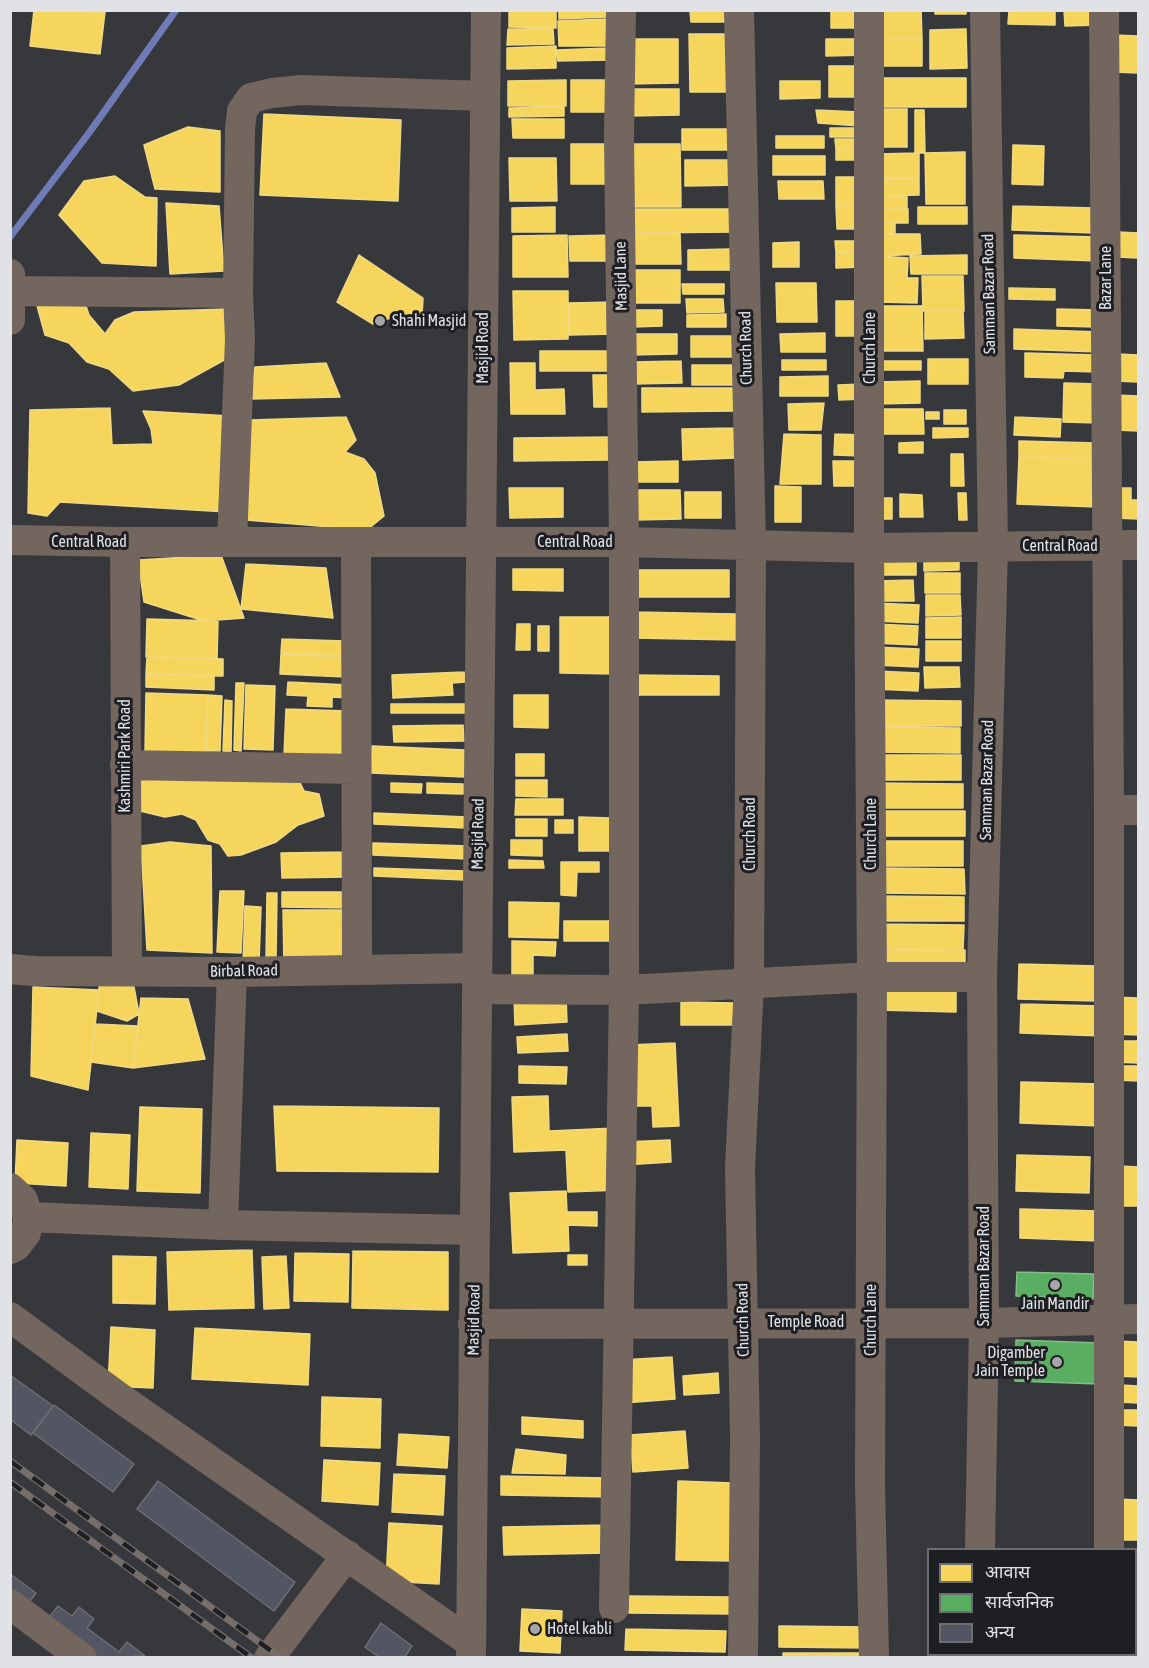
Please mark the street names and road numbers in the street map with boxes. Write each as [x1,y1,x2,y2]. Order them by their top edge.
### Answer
street label: Samman Bazar Road [978,234,1000,354]
street label: Masjid Lane [611,241,631,311]
street label: Bazar Lane [1096,246,1116,310]
street label: Church Road [736,311,756,385]
street label: Masjid Road [473,312,493,384]
street label: Church Lane [860,312,880,384]
street label: Central Road [51,532,127,552]
street label: Central Road [537,532,613,552]
street label: Central Road [1022,536,1098,556]
street label: Kashmiri Park Road [115,699,135,813]
street label: Samman Bazar Road [976,720,998,840]
street label: Church Road [740,797,760,871]
street label: Masjid Road [468,798,488,870]
street label: Church Lane [861,798,881,870]
street label: Birbal Road [210,961,278,981]
street label: Samman Bazar Road [974,1206,994,1326]
street label: Church Road [733,1283,753,1357]
street label: Masjid Road [464,1284,484,1356]
street label: Church Lane [861,1284,881,1356]
street label: Temple Road [768,1312,844,1332]

